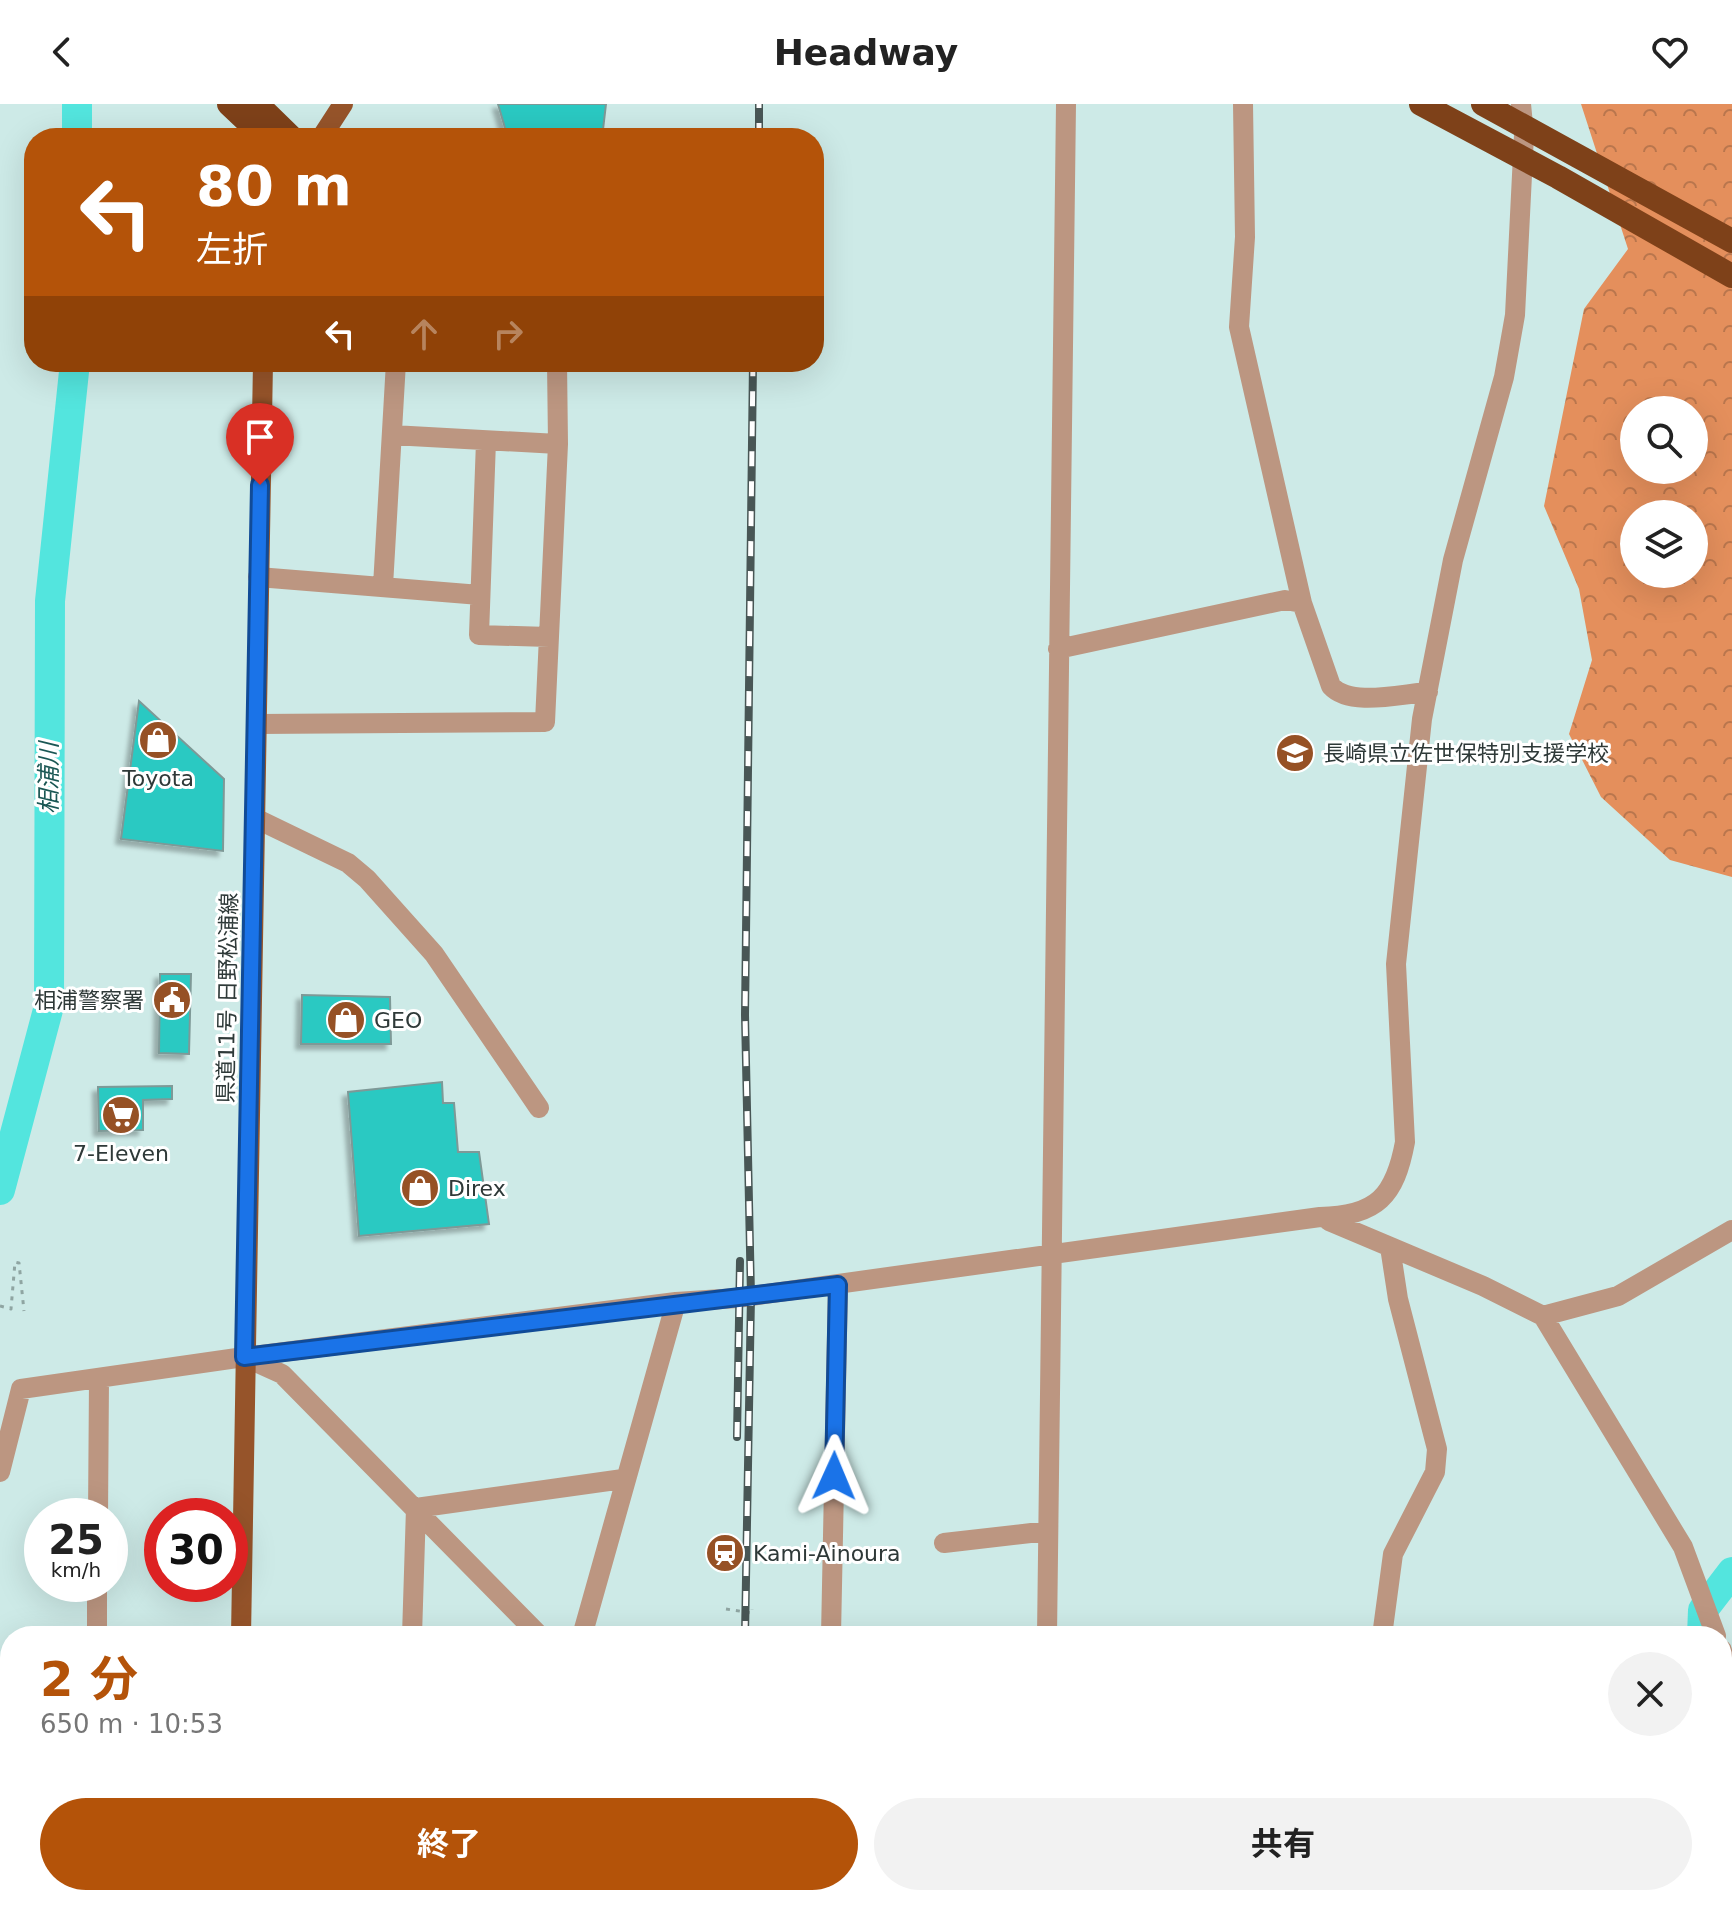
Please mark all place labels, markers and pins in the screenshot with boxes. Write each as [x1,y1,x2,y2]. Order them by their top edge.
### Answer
pin [226,403,294,485]
shop icon: Toyota [137,719,179,761]
school or university icon: 長崎県立佐世保特別支援学校 [1274,732,1316,774]
place label: 長崎県立佐世保特別支援学校 [1323,741,1609,766]
place label: Toyota [121,766,194,791]
public building icon: 相浦警察署 [151,979,193,1021]
place label: 相浦警察署 [34,988,144,1013]
shop icon: GEO [325,999,367,1041]
place label: GEO [374,1008,422,1033]
supermarket icon: 7-Eleven [100,1094,142,1136]
place label: 7-Eleven [73,1141,169,1166]
shop icon: Direx [399,1167,441,1209]
place label: Direx [448,1176,506,1201]
station icon: Kami-Ainoura [704,1532,746,1574]
place label: Kami-Ainoura [753,1541,901,1566]

